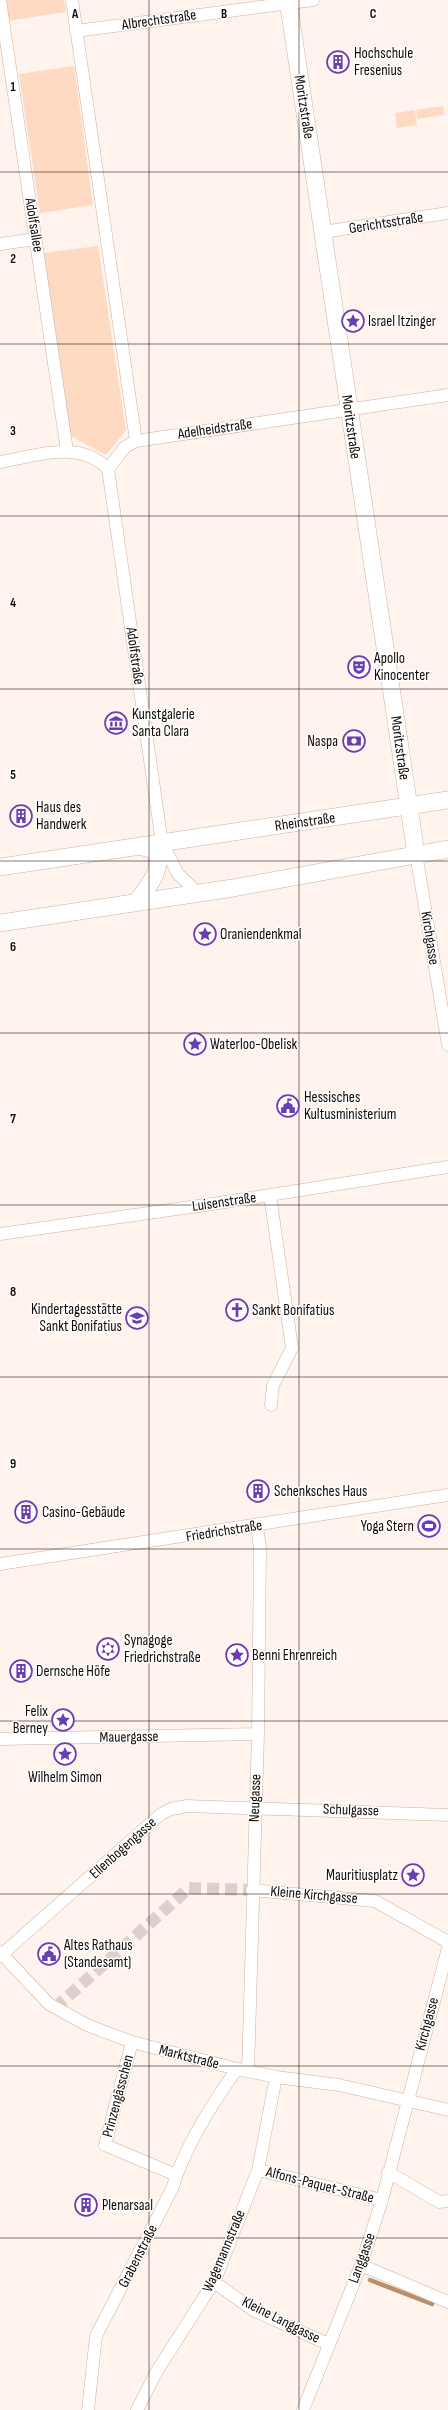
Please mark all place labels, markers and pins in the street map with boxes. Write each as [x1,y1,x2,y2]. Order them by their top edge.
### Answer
place label: Hochschule Fresenius [354,44,413,80]
building icon: Hochschule Fresenius [325,49,351,75]
place icon: Israel Itzinger [340,308,366,334]
place label: Israel Itzinger [368,312,437,331]
place label: Apollo Kinocenter [373,649,430,685]
theatre icon: Apollo Kinocenter [346,654,372,680]
place label: Kunstgalerie Santa Clara [132,705,195,741]
museum icon: Kunstgalerie Santa Clara [103,710,129,736]
bank icon: Naspa [341,728,367,754]
place label: Naspa [307,732,338,751]
place label: Haus des Handwerk [36,798,87,834]
building icon: Haus des Handwerk [8,803,34,829]
place icon: Oraniendenkmal [192,921,218,947]
place label: Oraniendenkmal [220,925,302,944]
place icon: Waterloo-Obelisk [182,1031,208,1057]
place label: Waterloo-Obelisk [210,1035,298,1054]
place label: Hessisches Kultusministerium [304,1088,396,1124]
public building icon: Hessisches Kultusministerium [275,1093,301,1119]
church icon: Sankt Bonifatius [224,1297,250,1323]
place label: Kindertagesstätte Sankt Bonifatius [31,1300,122,1336]
place label: Sankt Bonifatius [252,1301,334,1320]
school or university icon: Kindertagesstätte Sankt Bonifatius [124,1305,150,1331]
building icon: Schenksches Haus [245,1478,271,1504]
place label: Schenksches Haus [274,1482,367,1501]
building icon: Casino-Gebäude [13,1499,39,1525]
place label: Casino-Gebäude [42,1503,125,1522]
sports icon: Yoga Stern [416,1513,442,1539]
place label: Yoga Stern [361,1517,414,1536]
place label: Synagoge Friedrichstraße [124,1631,201,1667]
synagogue icon: Synagoge Friedrichstraße [95,1636,121,1662]
place icon: Benni Ehrenreich [224,1642,250,1668]
place label: Benni Ehrenreich [252,1646,337,1665]
building icon: Dernsche Höfe [8,1658,34,1684]
place label: Dernsche Höfe [36,1662,110,1681]
place label: Felix Berney [13,1702,48,1738]
place icon: Felix Berney [50,1707,76,1733]
place icon: Wilhelm Simon [52,1741,78,1767]
place label: Wilhelm Simon [28,1768,102,1787]
place icon: Mauritiusplatz [400,1862,426,1888]
place label: Mauritiusplatz [326,1866,399,1885]
place label: Altes Rathaus (Standesamt) [63,1936,133,1972]
public building icon: Altes Rathaus (Standesamt) [36,1941,62,1967]
building icon: Plenarsaal [73,2192,99,2218]
place label: Plenarsaal [102,2196,153,2215]

